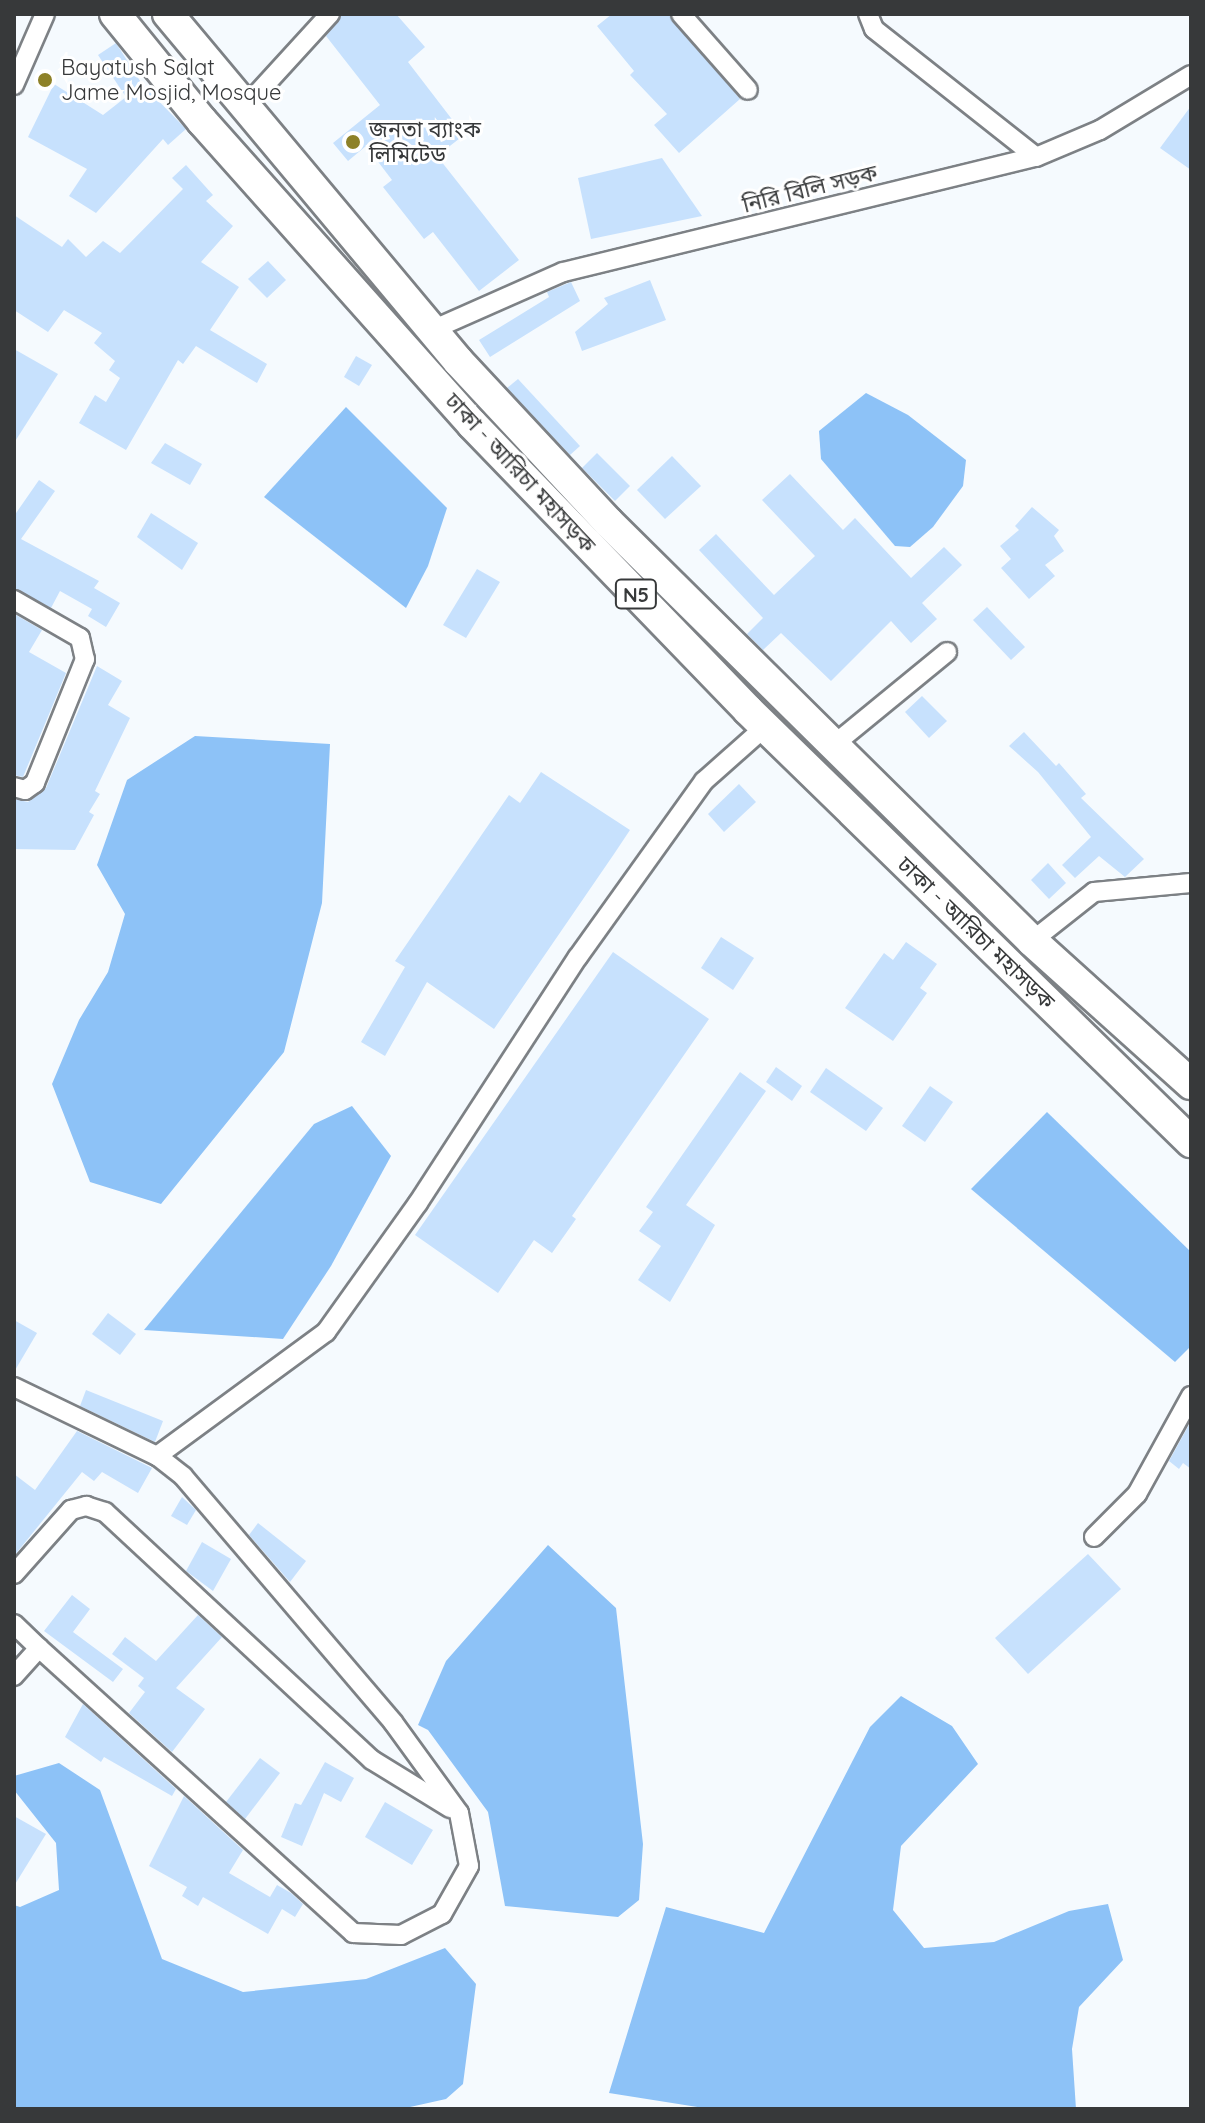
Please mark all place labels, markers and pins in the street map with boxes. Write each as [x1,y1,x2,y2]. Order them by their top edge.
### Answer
place label: Bayatush Salat Jame Mosjid, Mosque [61,54,282,106]
marker: Bayatush Salat Jame Mosjid, Mosque [36,71,54,89]
place label: জনতা ব্যাংক লিমিটেড [369,116,481,168]
marker: জনতা ব্যাংক লিমিটেড [344,133,362,151]

